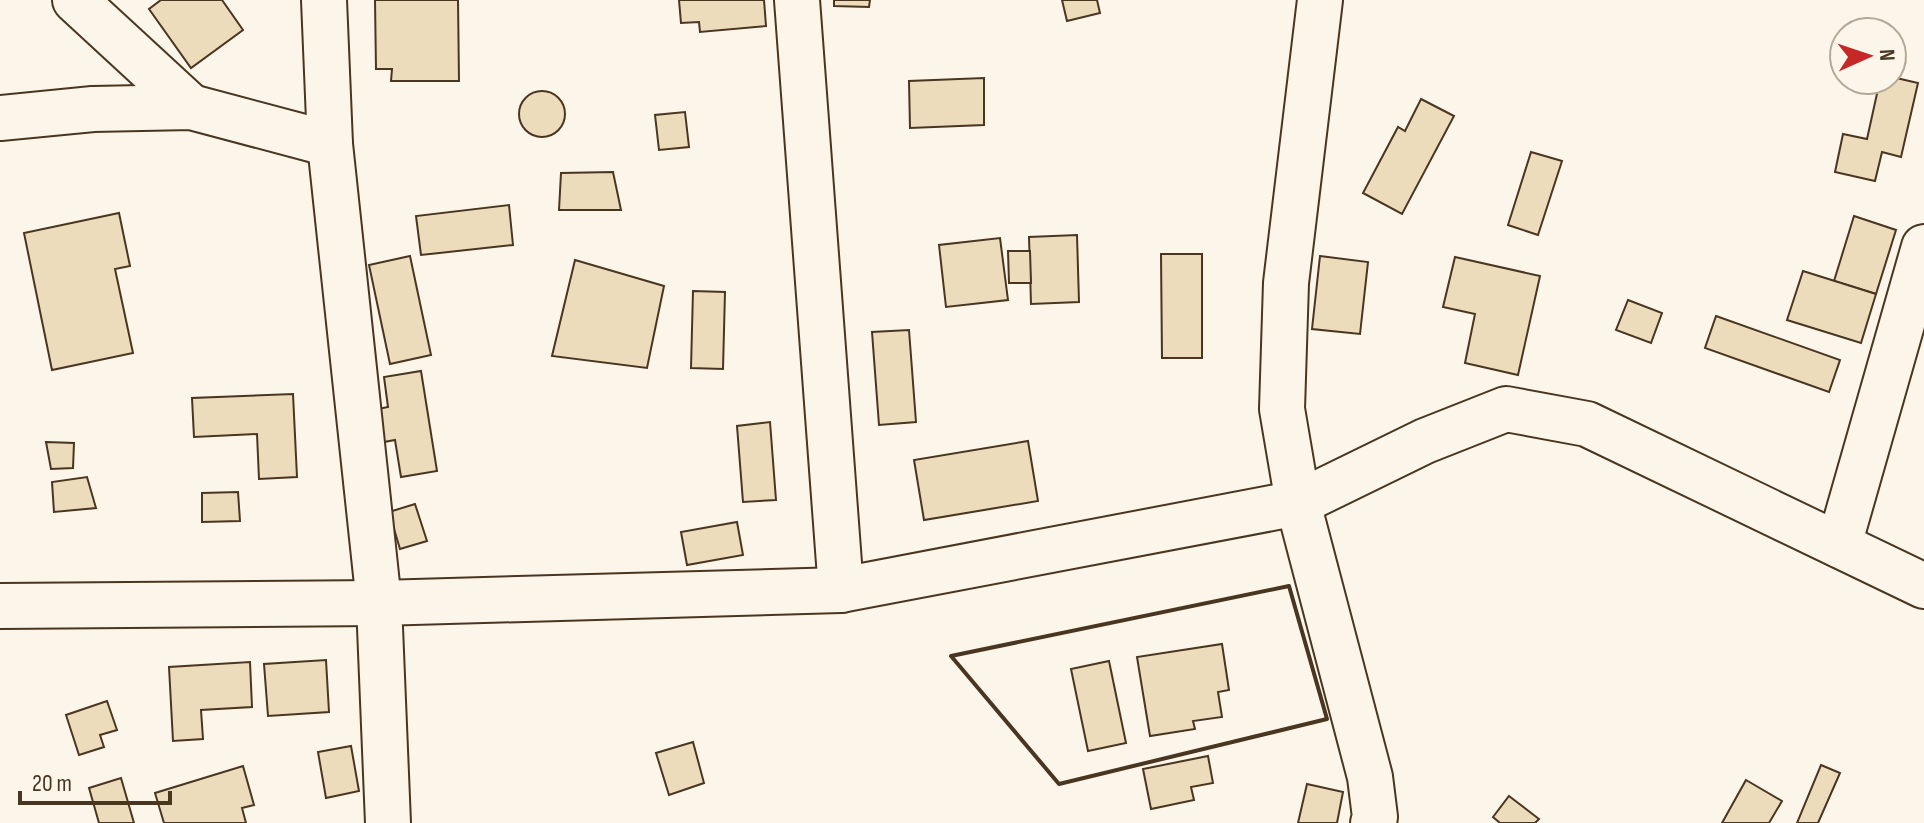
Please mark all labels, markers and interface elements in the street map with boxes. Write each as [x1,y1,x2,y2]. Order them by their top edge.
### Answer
north arrow [1828,16,1908,96]
text: N [1873,48,1900,62]
scale bar [20,755,170,805]
text: 20 m [32,769,72,798]

